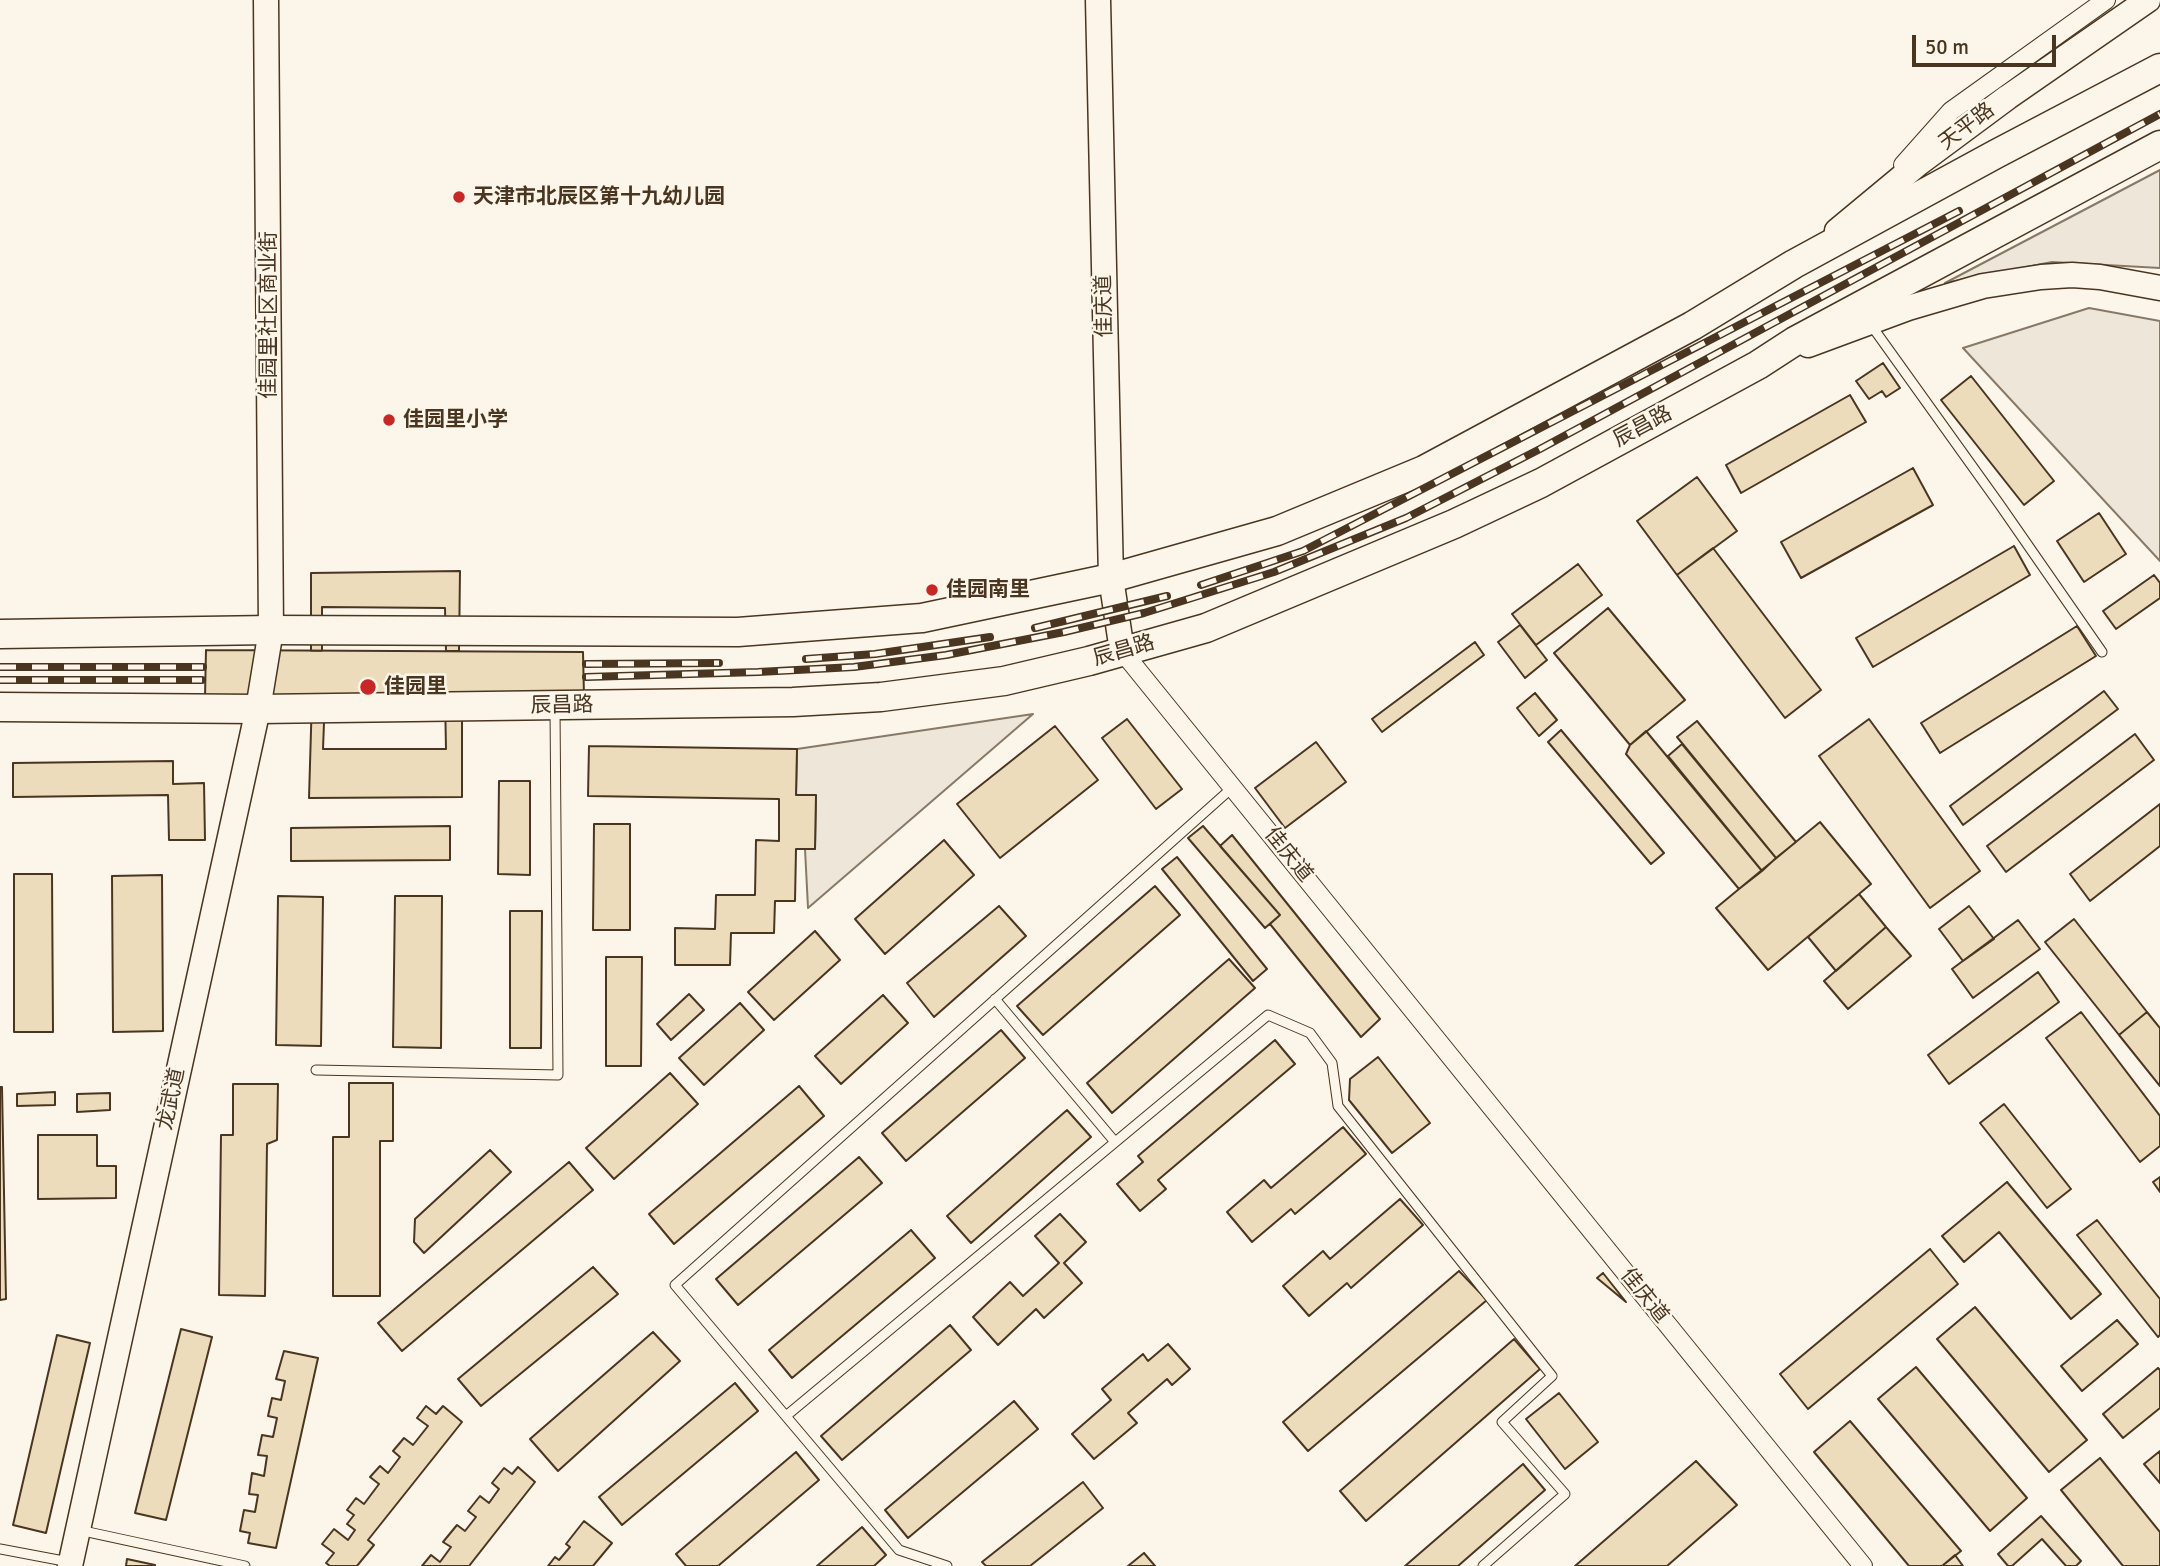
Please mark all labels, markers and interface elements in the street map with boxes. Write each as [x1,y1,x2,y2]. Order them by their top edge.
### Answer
scale bar [1915,21,2058,65]
text: 50 m [1925,34,1969,60]
street label: 天平路 [1934,98,2000,156]
place label: 天津市北辰区第十九幼儿园 [473,184,725,210]
marker: 天津市北辰区第十九幼儿园 [451,189,467,205]
street label: 佳园里社区商业街 [256,231,282,399]
street label: 佳庆道 [1092,274,1118,338]
street label: 辰昌路 [1609,401,1677,453]
place label: 佳园里小学 [403,407,508,433]
marker: 佳园里小学 [381,412,397,428]
place label: 佳园南里 [946,577,1030,603]
marker: 佳园南里 [924,582,940,598]
street label: 辰昌路 [1090,630,1158,672]
place label: 佳园里 [384,674,447,700]
marker: 佳园里 [358,677,378,697]
street label: 辰昌路 [530,693,594,719]
street label: 佳庆道 [1258,823,1318,887]
street label: 龙武道 [153,1066,191,1132]
street label: 佳庆道 [1614,1264,1674,1328]

